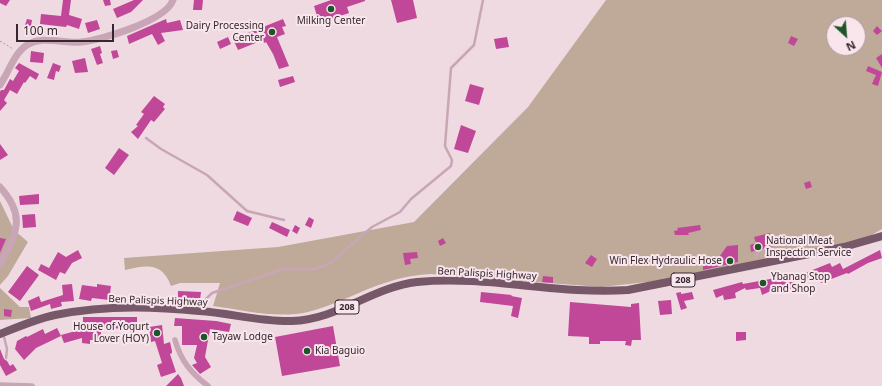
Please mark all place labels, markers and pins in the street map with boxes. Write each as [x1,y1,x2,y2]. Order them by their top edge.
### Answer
marker: Milking Center [326,4,336,14]
place label: Milking Center [297,15,365,27]
place label: Dairy Processing Center [186,20,264,44]
marker: Dairy Processing Center [267,27,277,37]
place label: National Meat Inspection Service [766,235,851,258]
marker: National Meat Inspection Service [753,242,763,252]
place label: Win Flex Hydraulic Hose [609,255,722,267]
marker: Win Flex Hydraulic Hose [725,256,735,266]
place label: Ybanag Stop and Shop [771,271,830,294]
marker: Ybanag Stop and Shop [758,278,768,288]
place label: House of Yogurt Lover (HOY) [73,321,149,344]
marker: House of Yogurt Lover (HOY) [152,328,162,338]
place label: Tayaw Lodge [212,331,273,343]
marker: Tayaw Lodge [199,332,209,342]
place label: Kia Baguio [315,345,365,357]
marker: Kia Baguio [302,346,312,356]

